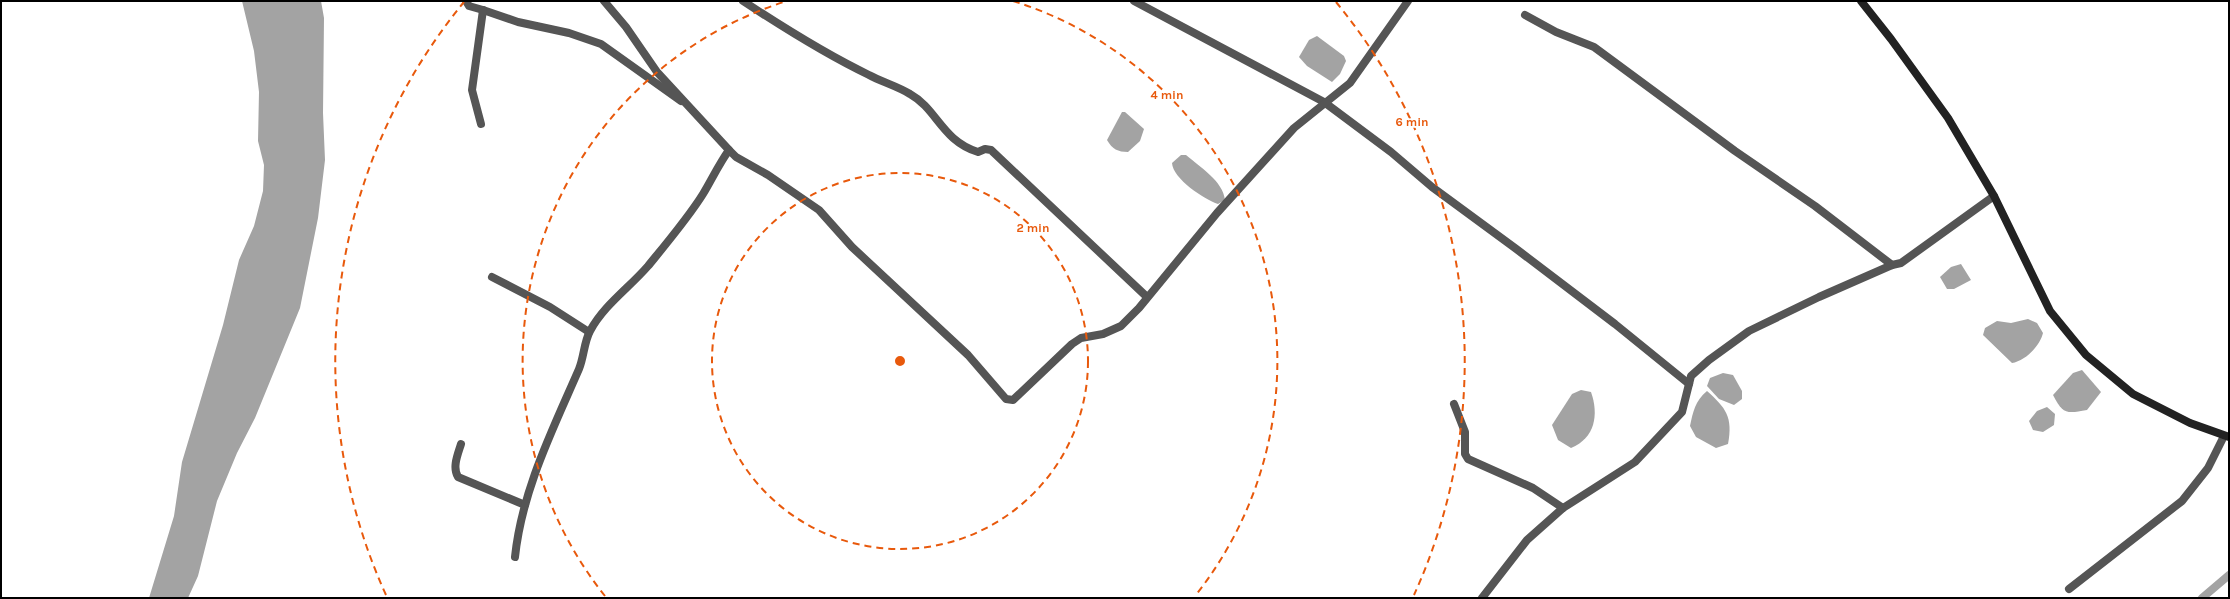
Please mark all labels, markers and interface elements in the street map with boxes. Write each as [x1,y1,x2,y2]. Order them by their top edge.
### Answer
text: 4 min [1151,88,1183,102]
text: 6 min [1395,115,1429,129]
text: 2 min [1016,221,1050,235]
centre of rings [893,354,907,368]

